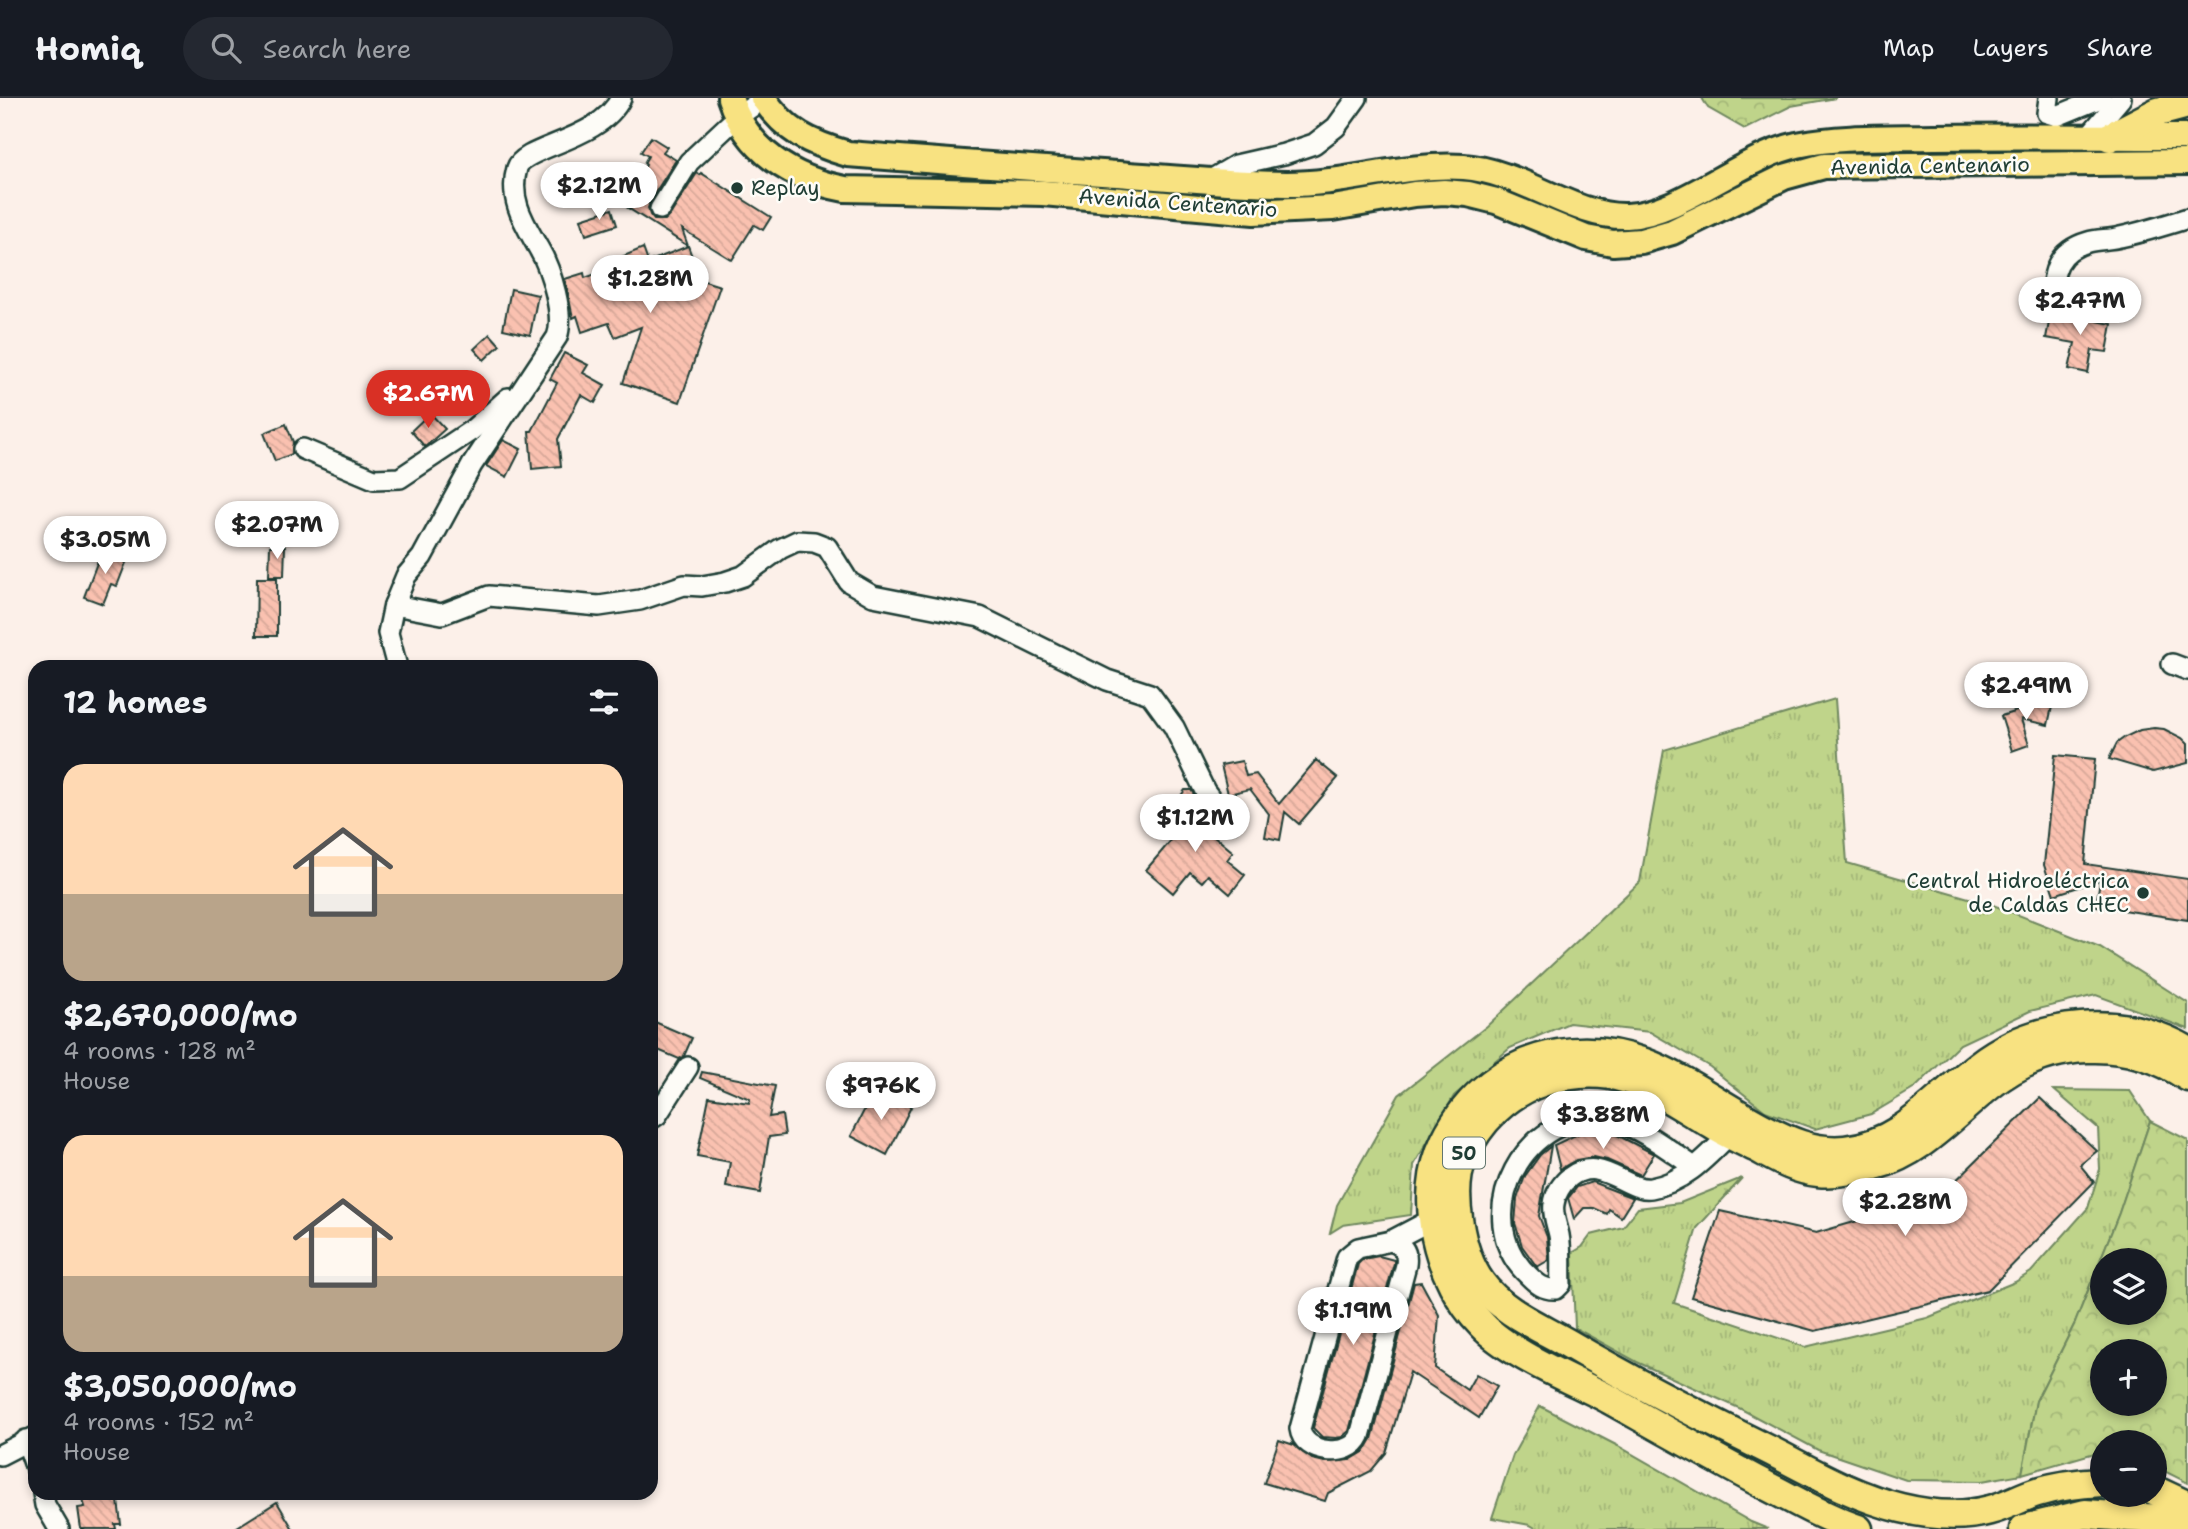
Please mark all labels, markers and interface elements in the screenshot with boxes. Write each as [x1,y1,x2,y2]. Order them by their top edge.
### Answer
search box [183,17,673,80]
text: Homiq [35,26,141,71]
icon: search [207,29,245,67]
text: Search here [263,31,411,66]
text: Map [1883,32,1934,64]
text: Layers [1972,32,2049,64]
text: Share [2087,32,2153,64]
street label: Avenida Centenario [1830,150,2030,182]
pin: $2.12M [542,162,656,222]
text: $2.12M [556,170,642,200]
place label: Replay [751,174,820,202]
marker: Replay [729,180,745,196]
street label: Avenida Centenario [1078,182,1278,224]
pin: $1.28M [593,256,707,315]
text: $1.28M [607,263,693,293]
pin: $2.47M [2023,278,2137,337]
text: $2.47M [2034,285,2126,315]
pin: $2.67M [371,370,485,430]
text: $2.67M [382,378,474,408]
pin: $2.07M [220,502,334,561]
text: $2.07M [231,509,323,539]
pin: $3.05M [48,517,162,576]
text: $3.05M [59,524,151,554]
pin: $2.49M [1969,662,2083,722]
text: $2.49M [1980,670,2072,700]
text: 12 homes [63,682,207,723]
icon: filters [585,683,623,721]
pin: $1.12M [1138,794,1252,854]
text: $1.12M [1156,802,1234,832]
icon: home [280,809,406,935]
place label: Central Hidroeléctrica de Caldas CHEC [1906,867,2129,919]
marker: Central Hidroeléctrica de Caldas CHEC [2135,885,2151,901]
text: $2,670,000/mo [63,995,298,1036]
text: 4 rooms · 128 m² [63,1036,256,1066]
pin: $976K [832,1062,930,1122]
text: House [63,1066,131,1096]
text: $976K [842,1070,920,1100]
pin: $3.88M [1546,1091,1660,1151]
text: $3.88M [1556,1099,1650,1129]
road number: 50 [1443,1138,1485,1168]
pin: $2.28M [1848,1178,1962,1238]
icon: home [280,1180,406,1306]
text: $2.28M [1858,1186,1952,1216]
map controls [2090,1248,2167,1507]
button: layers [2090,1248,2167,1325]
pin: $1.19M [1296,1288,1410,1347]
text: $1.19M [1314,1295,1392,1325]
button: + [2090,1339,2167,1416]
text: $3,050,000/mo [63,1366,297,1407]
text: 4 rooms · 152 m² [63,1407,254,1437]
button: − [2090,1430,2167,1507]
text: House [63,1437,131,1467]

